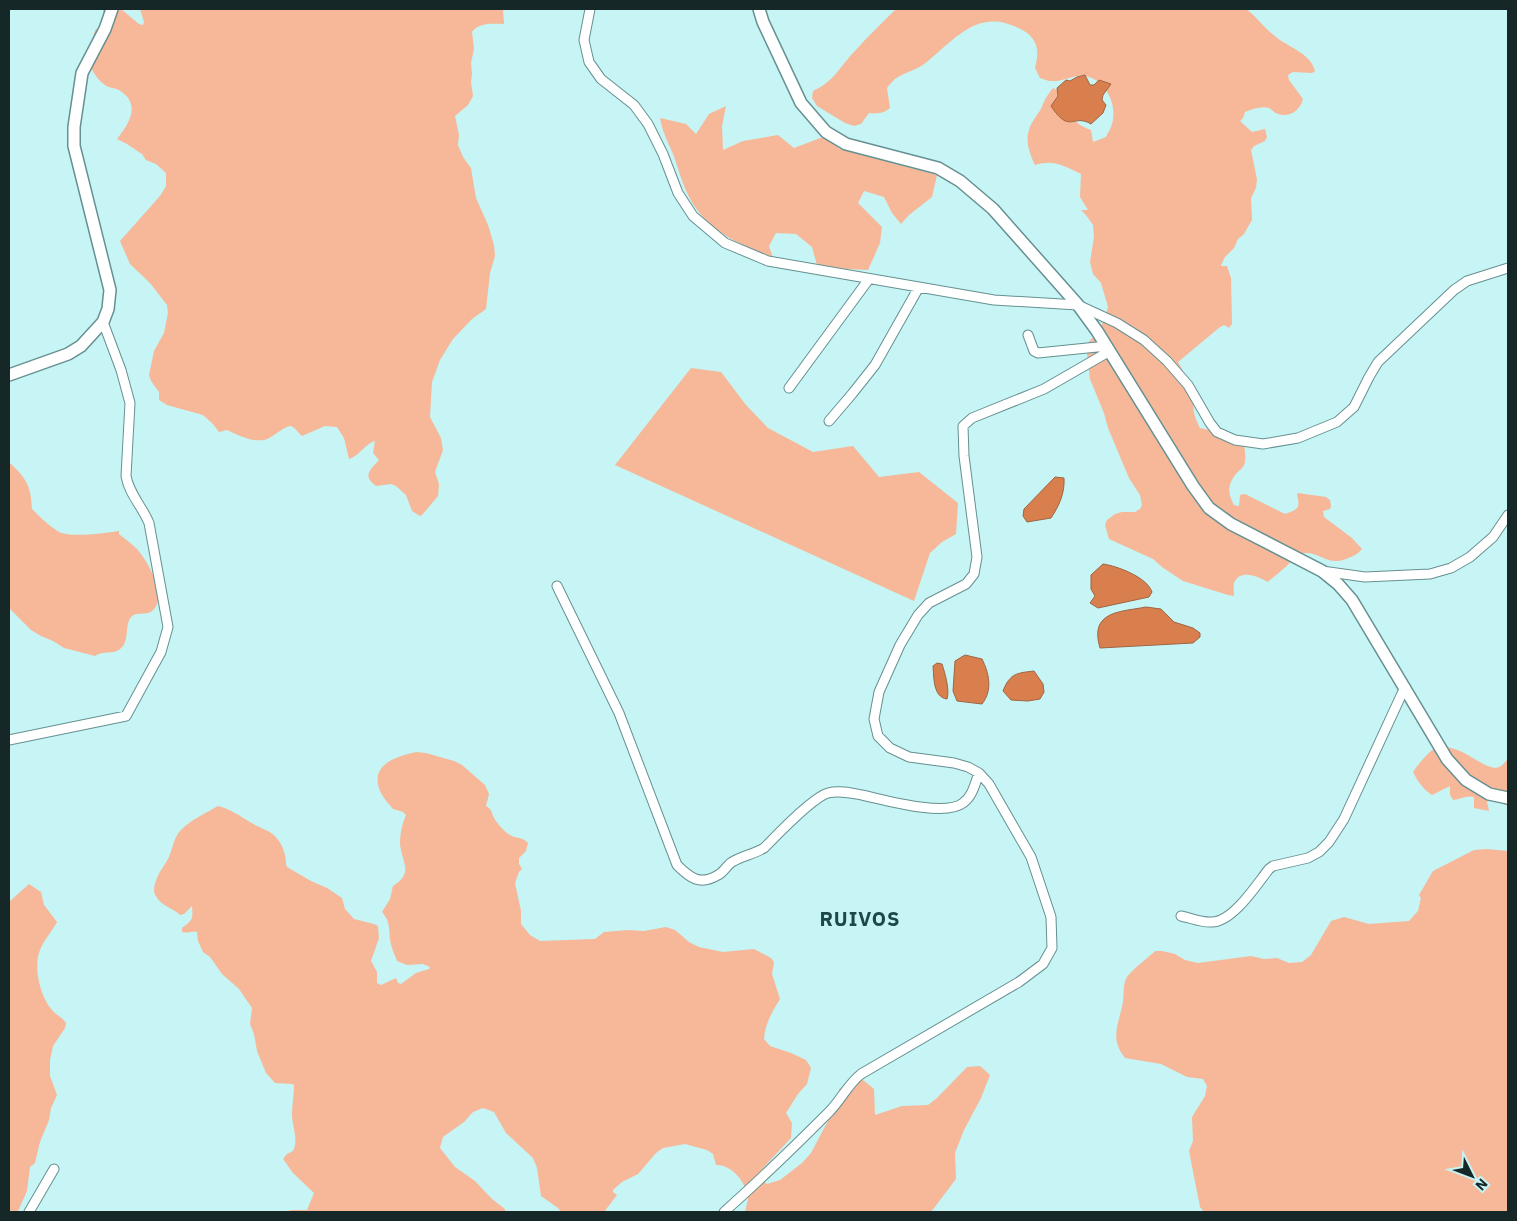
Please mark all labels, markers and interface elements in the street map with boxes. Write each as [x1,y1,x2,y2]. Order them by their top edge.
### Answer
district label: RUIVOS [820,905,900,932]
north arrow [1447,1151,1497,1201]
text: N [1472,1175,1492,1194]

